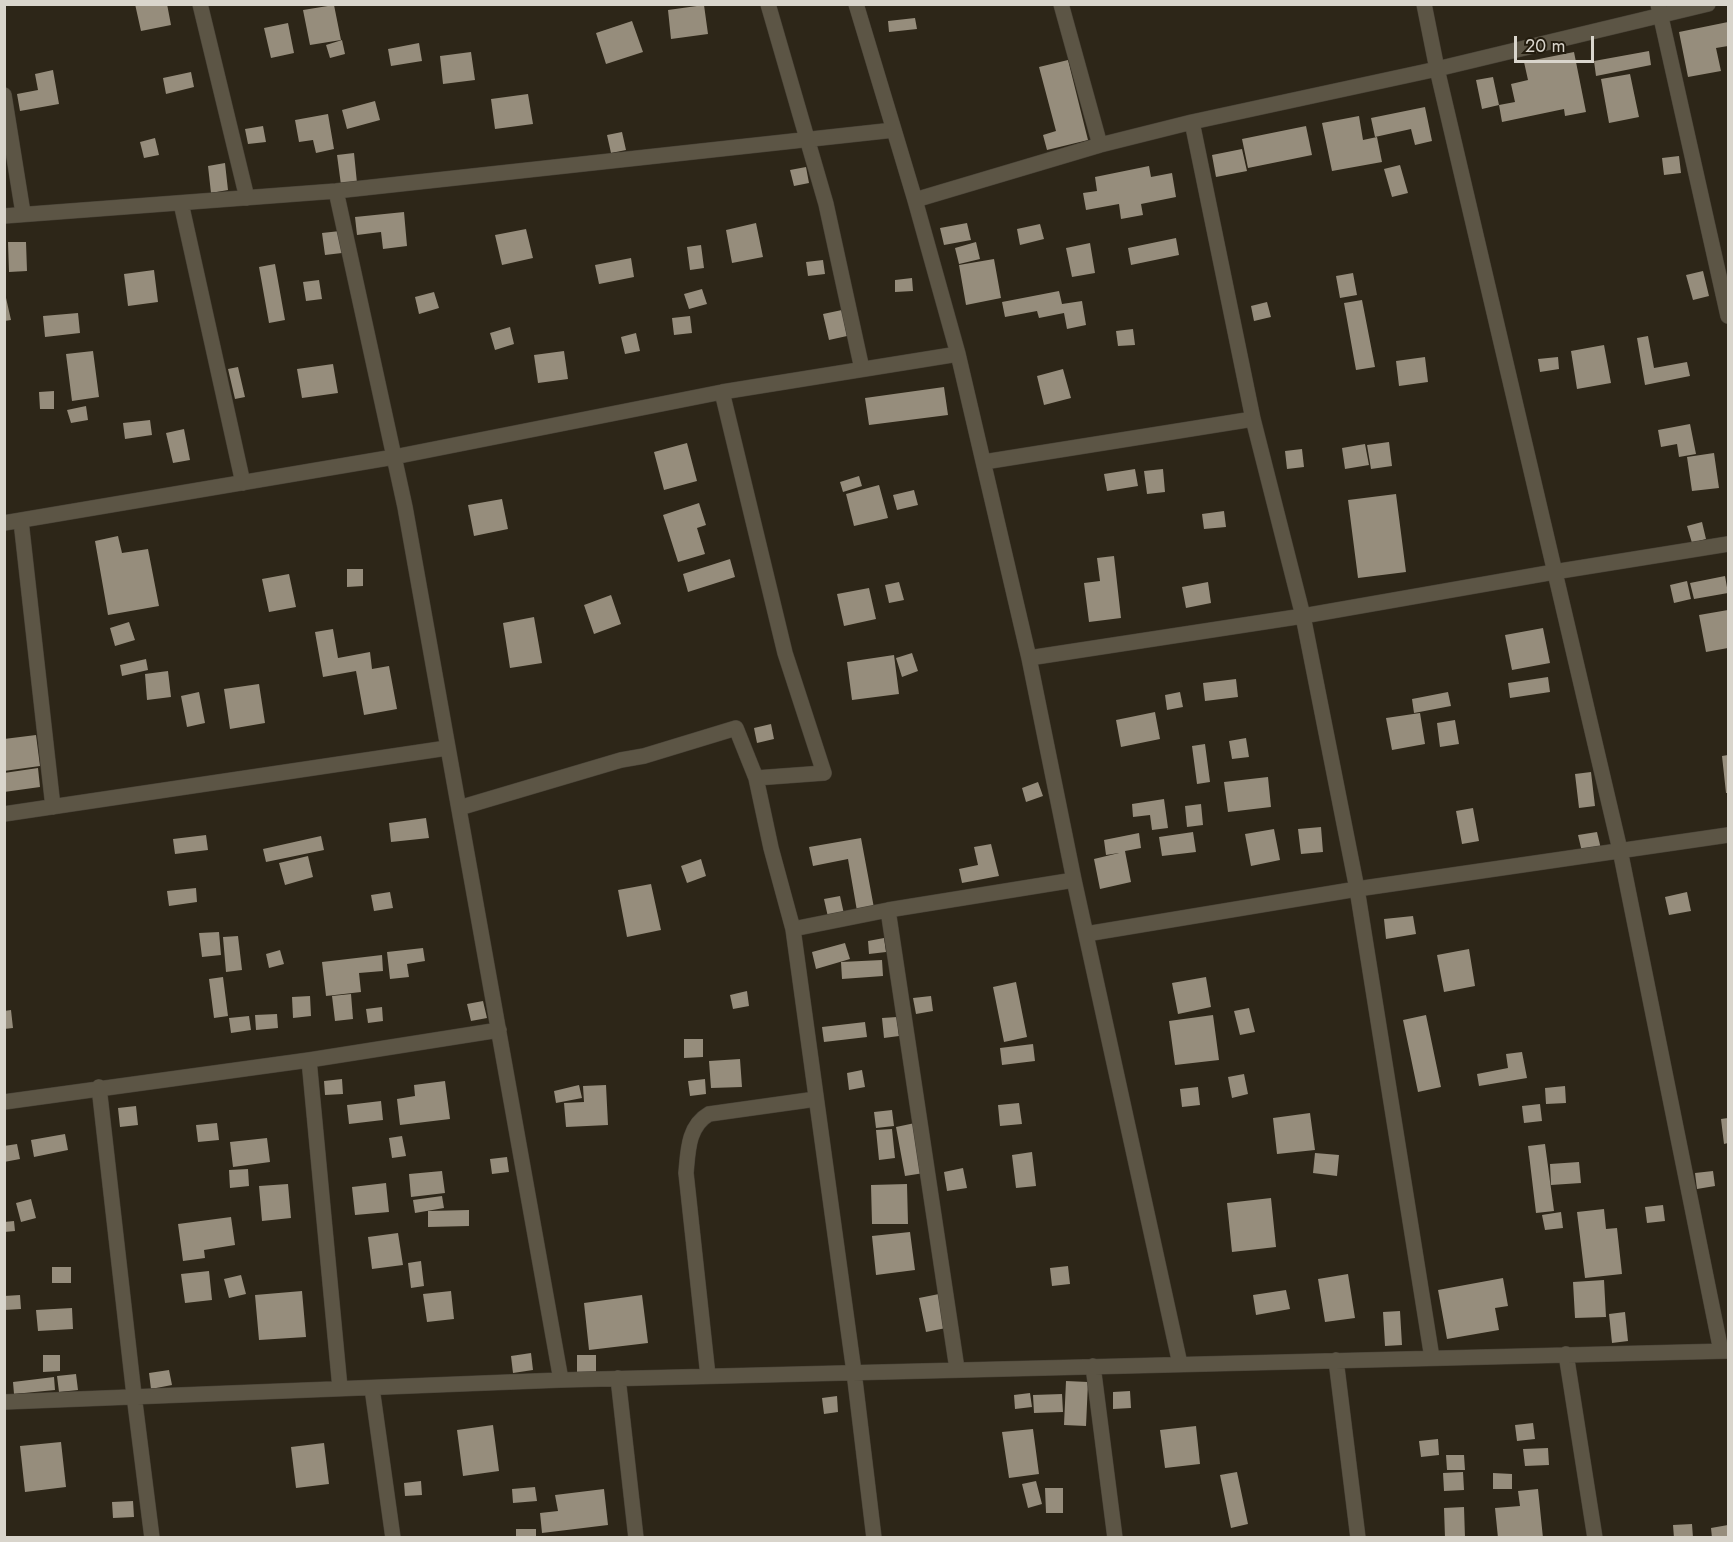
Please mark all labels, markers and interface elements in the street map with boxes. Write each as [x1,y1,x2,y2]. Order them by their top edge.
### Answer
scale bar [1517,24,1596,62]
text: 20 m [1525,33,1565,59]

